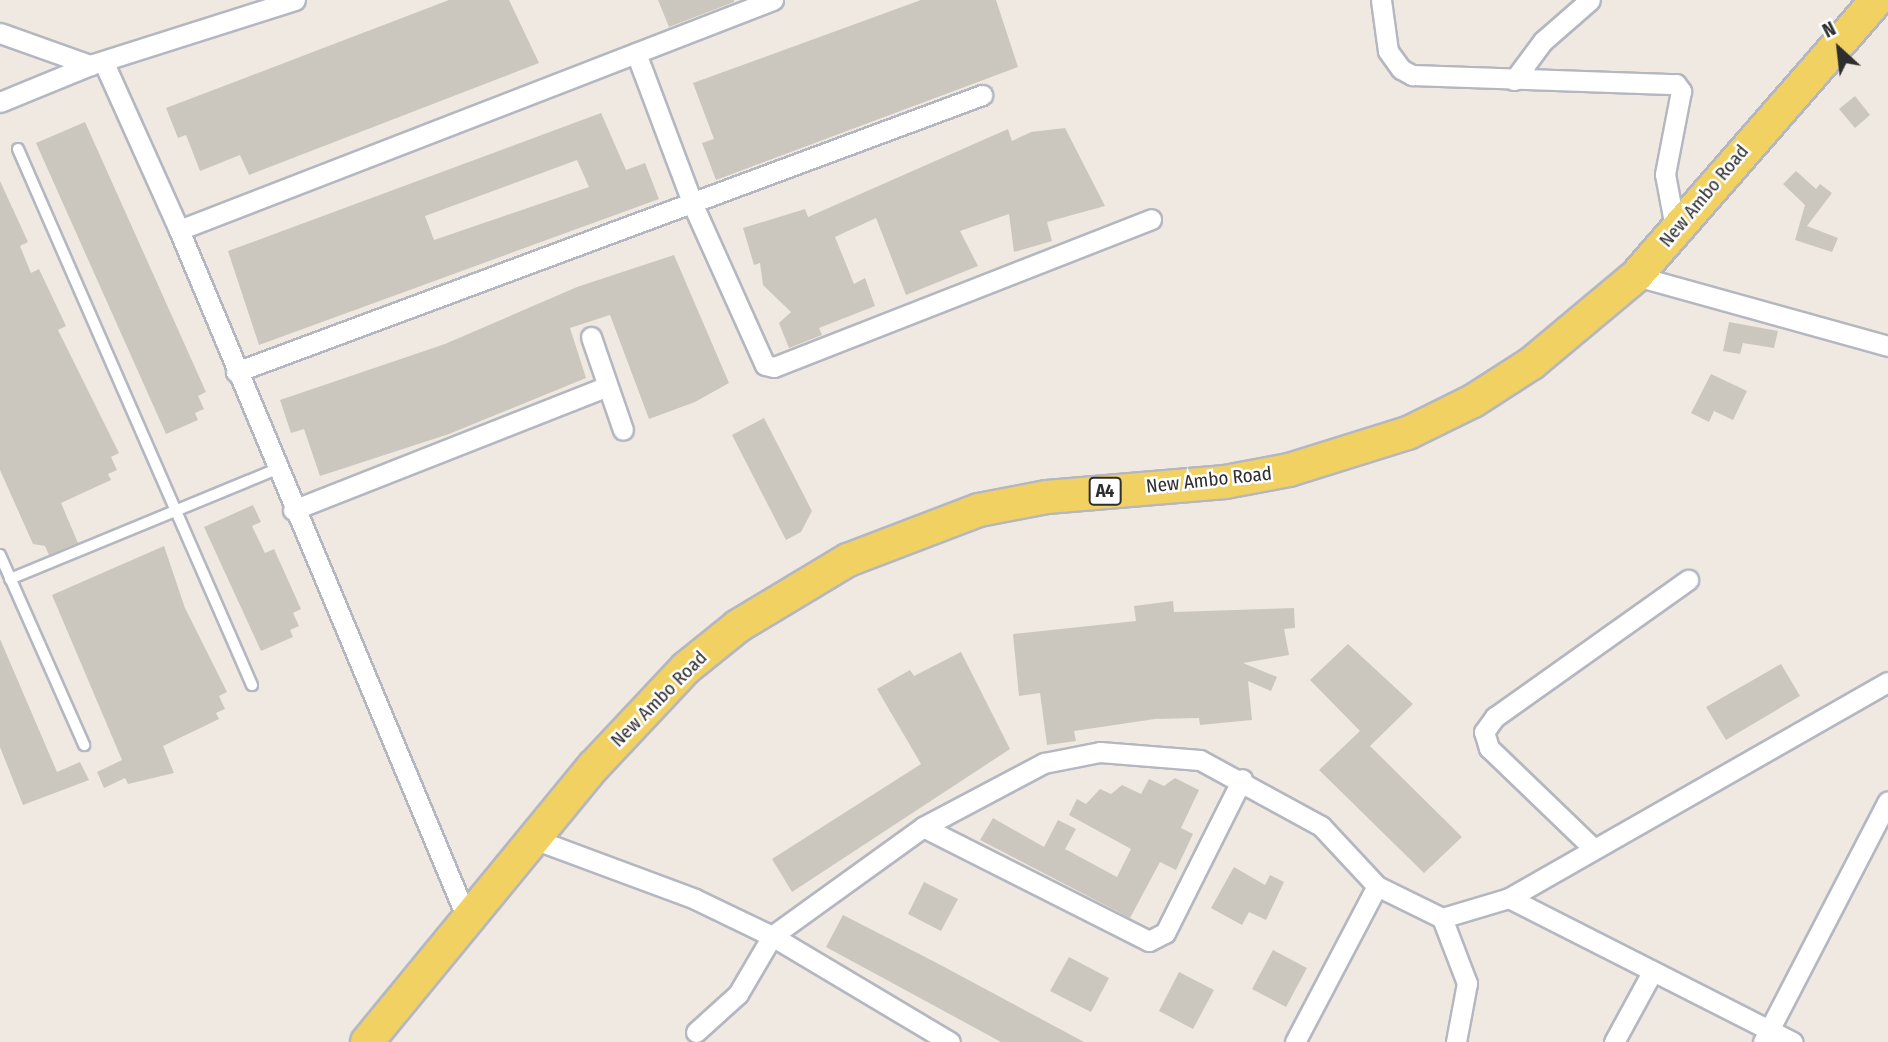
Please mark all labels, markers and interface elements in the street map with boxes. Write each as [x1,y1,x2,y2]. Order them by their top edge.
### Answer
north arrow [1804,14,1874,84]
text: N [1819,17,1840,43]
street label: New Ambo Road [1655,140,1753,252]
street label: New Ambo Road [1145,462,1273,498]
road number: A4 [1088,476,1122,505]
street label: New Ambo Road [606,646,712,752]

